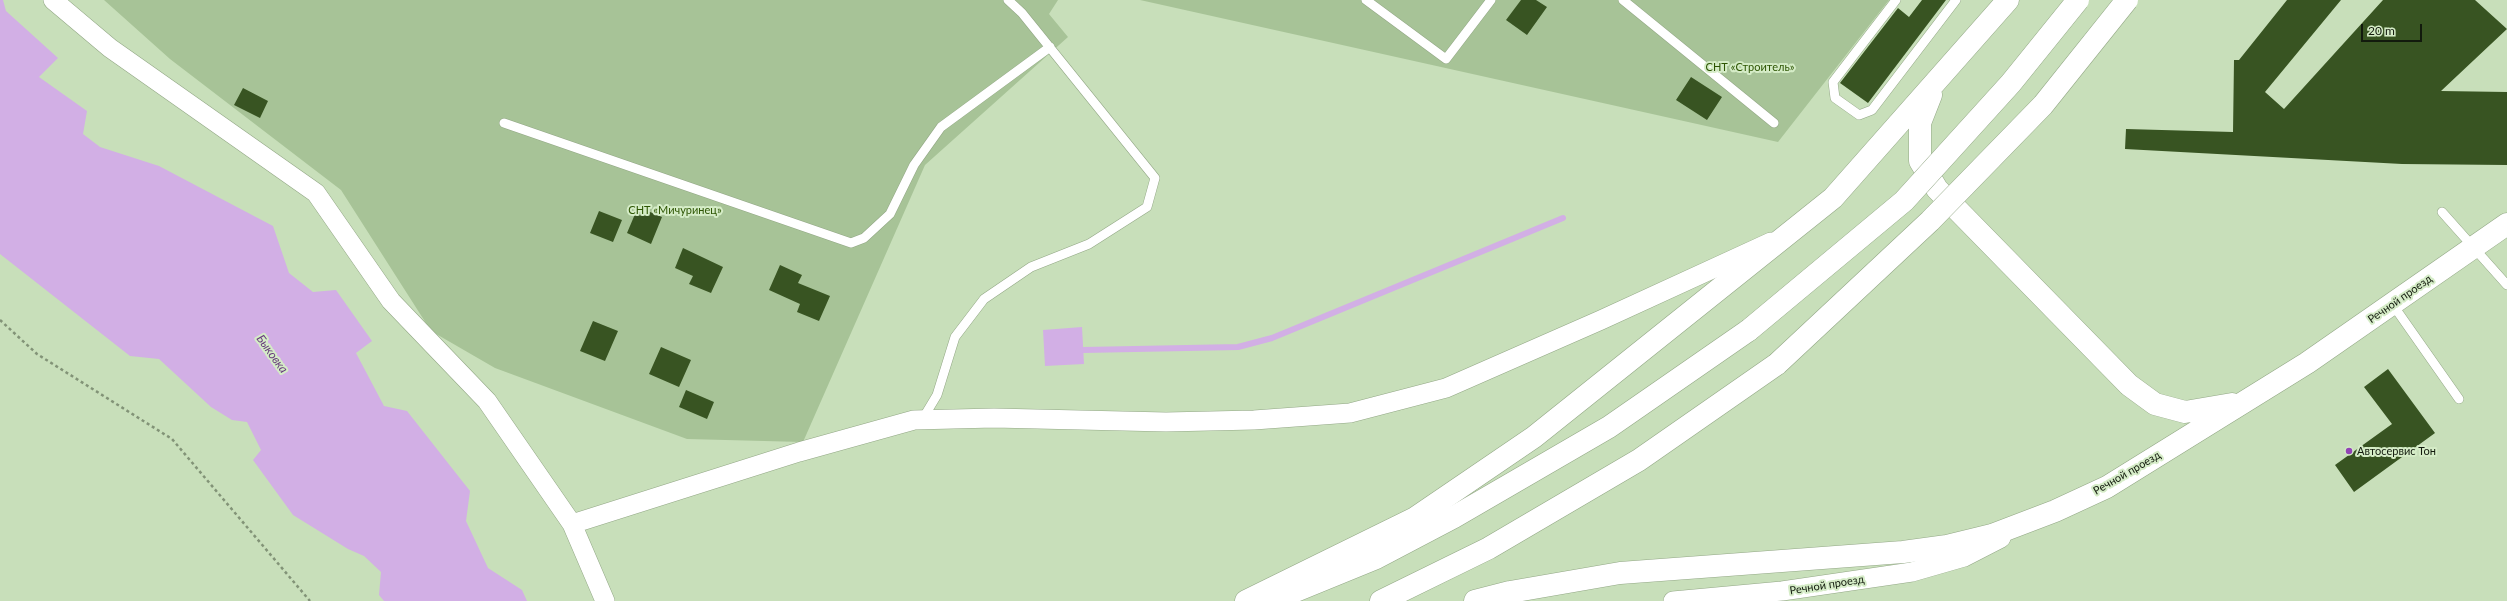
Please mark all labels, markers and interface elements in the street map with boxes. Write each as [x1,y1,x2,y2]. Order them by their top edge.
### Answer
scale bar [2363,16,2424,42]
text: 20 m [2368,23,2395,38]
park label: СНТ «Строитель» [1706,60,1794,74]
park label: СНТ «Мичуринец» [628,203,722,217]
street label: Речной проезд [2365,272,2435,326]
water label: Быковка [253,332,291,376]
place label: Автосервис Тон [2357,444,2436,458]
marker: Автосервис Тон [2344,446,2354,456]
street label: Речной проезд [2091,448,2163,498]
street label: Речной проезд [1789,573,1865,597]

